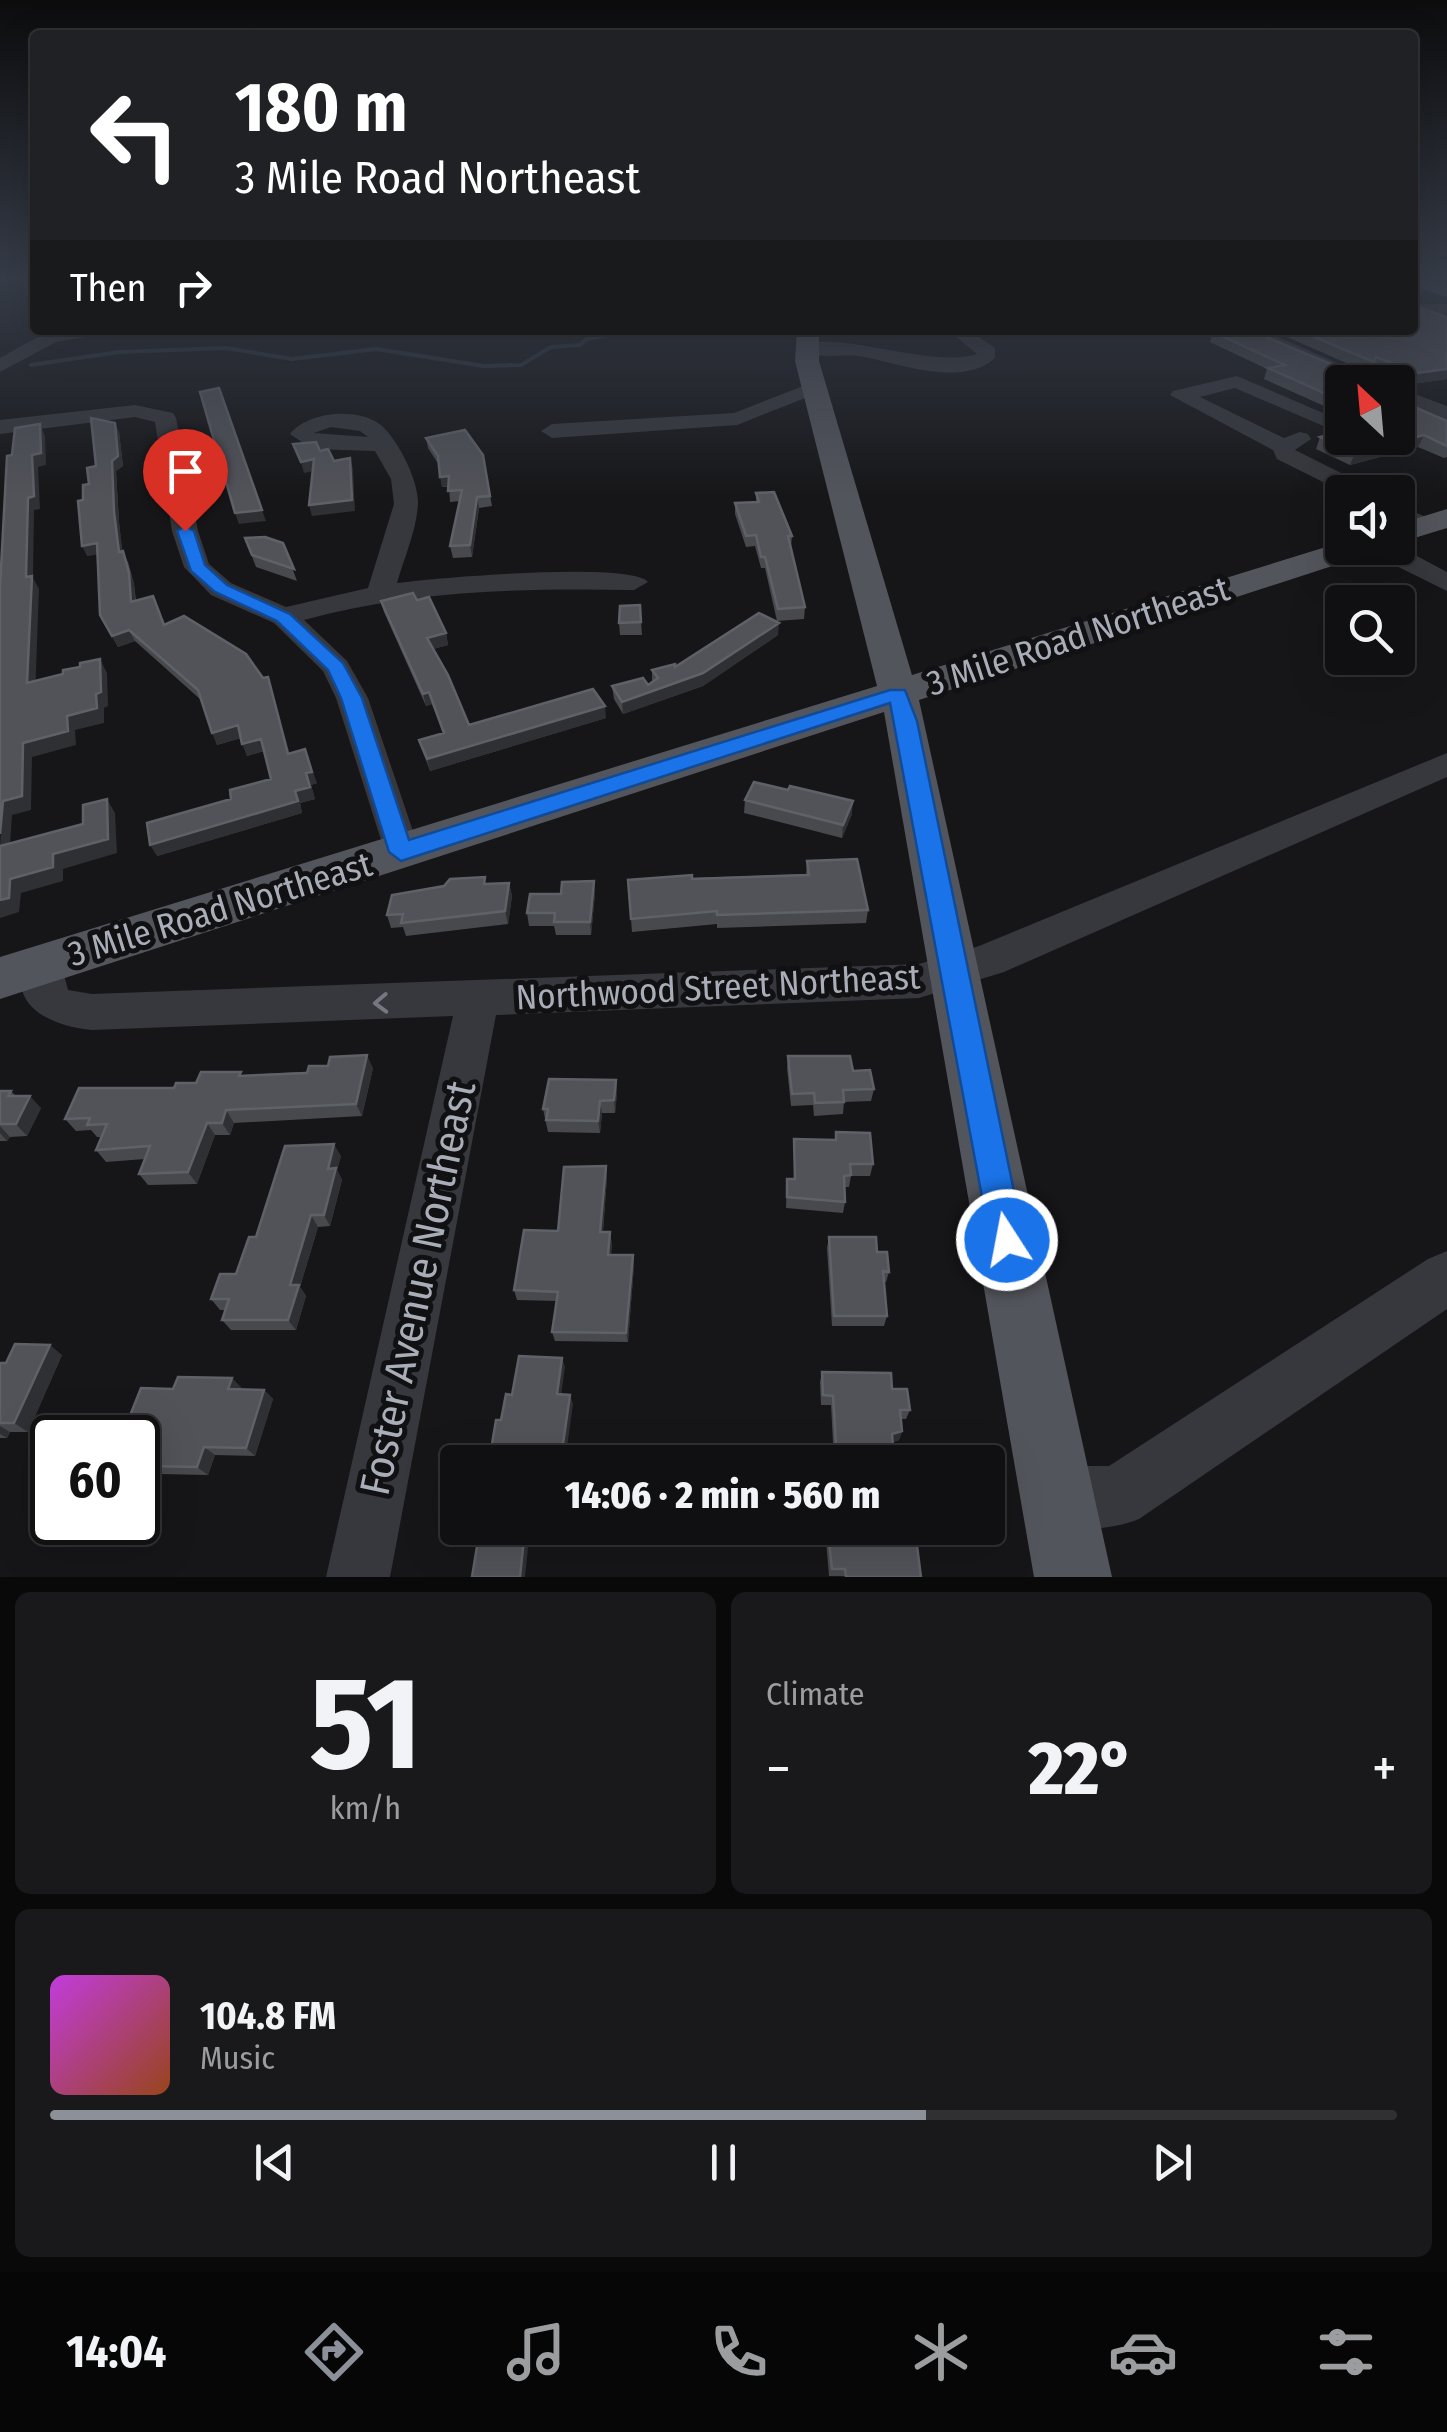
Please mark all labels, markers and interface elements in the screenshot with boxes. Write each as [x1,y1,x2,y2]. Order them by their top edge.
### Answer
text: 180 m [235,66,408,150]
icon: left [70,70,200,200]
text: 3 Mile Road Northeast [235,151,640,205]
icon: right [166,260,221,315]
text: Then [70,265,146,311]
north arrow [1325,365,1415,455]
map controls [1325,365,1415,675]
pin [143,429,228,532]
icon: arrive [158,444,213,499]
button: sound [1325,475,1415,565]
street label: 3 Mile Road Northeast [922,567,1235,705]
button: search [1325,585,1415,675]
street label: 3 Mile Road Northeast [63,843,377,975]
street label: Northwood Street Northeast [515,955,922,1019]
one-way arrow [372,992,388,1013]
street label: Foster Avenue Northeast [350,1076,486,1500]
position arrow [955,1188,1059,1292]
speed limit sign: 60 [30,1415,160,1545]
text: 14:06 · 2 min · 560 m [565,1472,880,1518]
text: 51 [310,1646,421,1802]
text: Climate [766,1675,865,1713]
text: 22° [1029,1724,1134,1814]
text: − [766,1736,791,1802]
text: + [1372,1736,1397,1802]
text: km/h [330,1789,401,1827]
text: 104.8 FM [200,1993,336,2039]
text: Music [200,2039,275,2077]
icon: previous [247,2135,302,2190]
icon: pause [696,2135,751,2190]
icon: next [1145,2135,1200,2190]
icon: directions [299,2317,369,2387]
icon: music [501,2317,571,2387]
icon: phone [704,2317,774,2387]
icon: climate [906,2317,976,2387]
icon: car [1108,2317,1178,2387]
icon: filters [1311,2317,1381,2387]
text: 14:04 [66,2325,166,2379]

